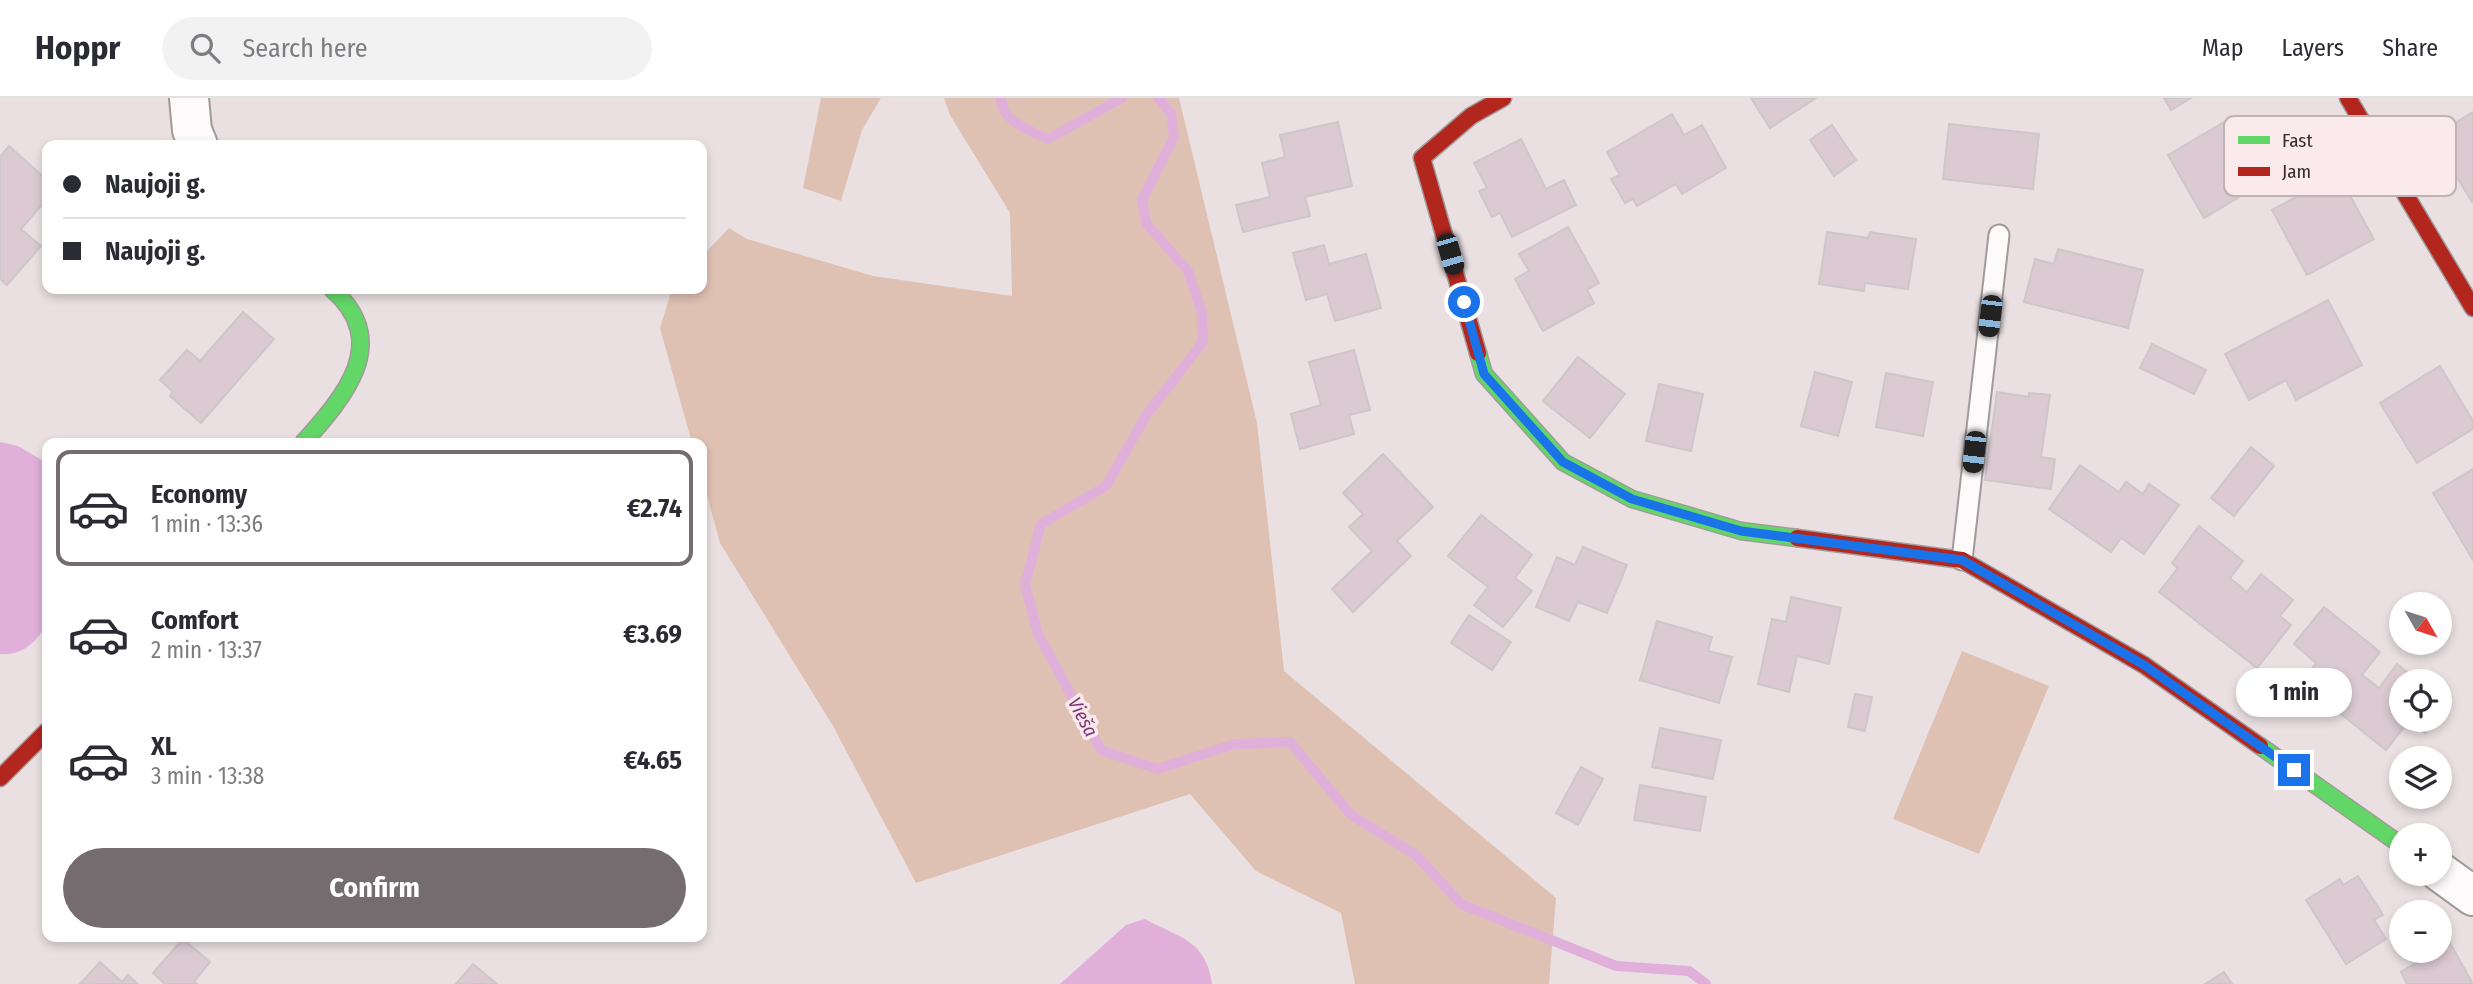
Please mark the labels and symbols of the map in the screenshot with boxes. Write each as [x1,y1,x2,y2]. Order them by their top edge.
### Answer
legend [2224,116,2456,196]
text: Fast [2282,129,2313,152]
text: Jam [2282,160,2311,183]
car [1435,231,1466,277]
route start [1448,286,1480,318]
car [1978,294,2003,338]
car [1962,430,1987,474]
north arrow [2389,592,2452,654]
callout: 1 min [2236,668,2352,718]
water label: Vieša [1063,693,1103,741]
route end [2278,754,2310,786]

